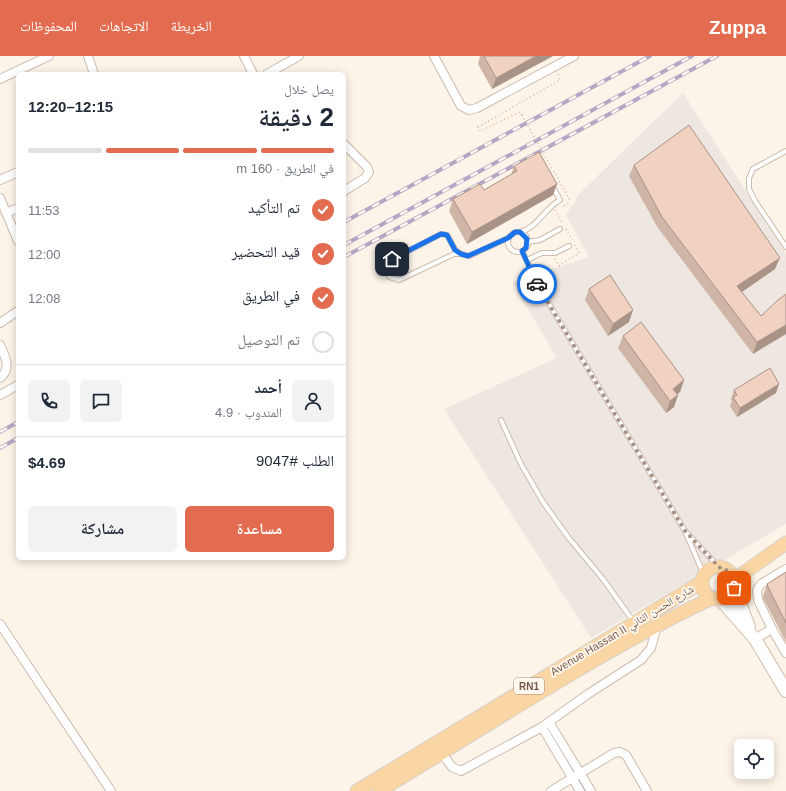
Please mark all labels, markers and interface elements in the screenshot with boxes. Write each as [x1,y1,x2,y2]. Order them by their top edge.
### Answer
text: Zuppa [709,17,766,38]
text: المحفوظات [20,18,77,34]
text: الاتجاهات [99,18,149,34]
text: الخريطة [171,18,212,34]
text: يصل خلال [284,82,334,97]
text: 12:15–12:20 [28,98,113,115]
text: 2 دقيقة [258,102,334,132]
text: في الطريق · 160 m [236,161,334,176]
text: تم التأكيد [248,199,300,216]
icon: check [312,199,334,221]
text: 11:53 [28,203,60,218]
pin [375,242,409,276]
text: قيد التحضير [232,243,300,260]
icon: check [312,243,334,265]
text: 12:00 [28,247,61,262]
icon: home [381,248,403,270]
courier [517,264,557,304]
icon: car [526,273,548,295]
text: في الطريق [242,287,300,304]
icon: check [312,287,334,309]
text: 12:08 [28,291,61,306]
text: تم التوصيل [238,331,300,348]
text: أحمد [255,379,282,396]
button: phone [28,380,70,422]
button: chat [80,380,122,422]
button: person [292,380,334,422]
text: المندوب · 4.9 [215,405,282,420]
text: الطلب #9047 [256,452,334,469]
text: $4.69 [28,454,66,471]
button: مشاركة [28,506,177,552]
button: مساعدة [185,506,334,552]
pin [717,571,751,605]
icon: bag [723,577,745,599]
street label: Avenue Hassan II شارع الحسن الثاني [548,582,697,680]
road number: RN1 [514,678,544,694]
map controls [734,739,774,779]
button: locate [734,739,774,779]

